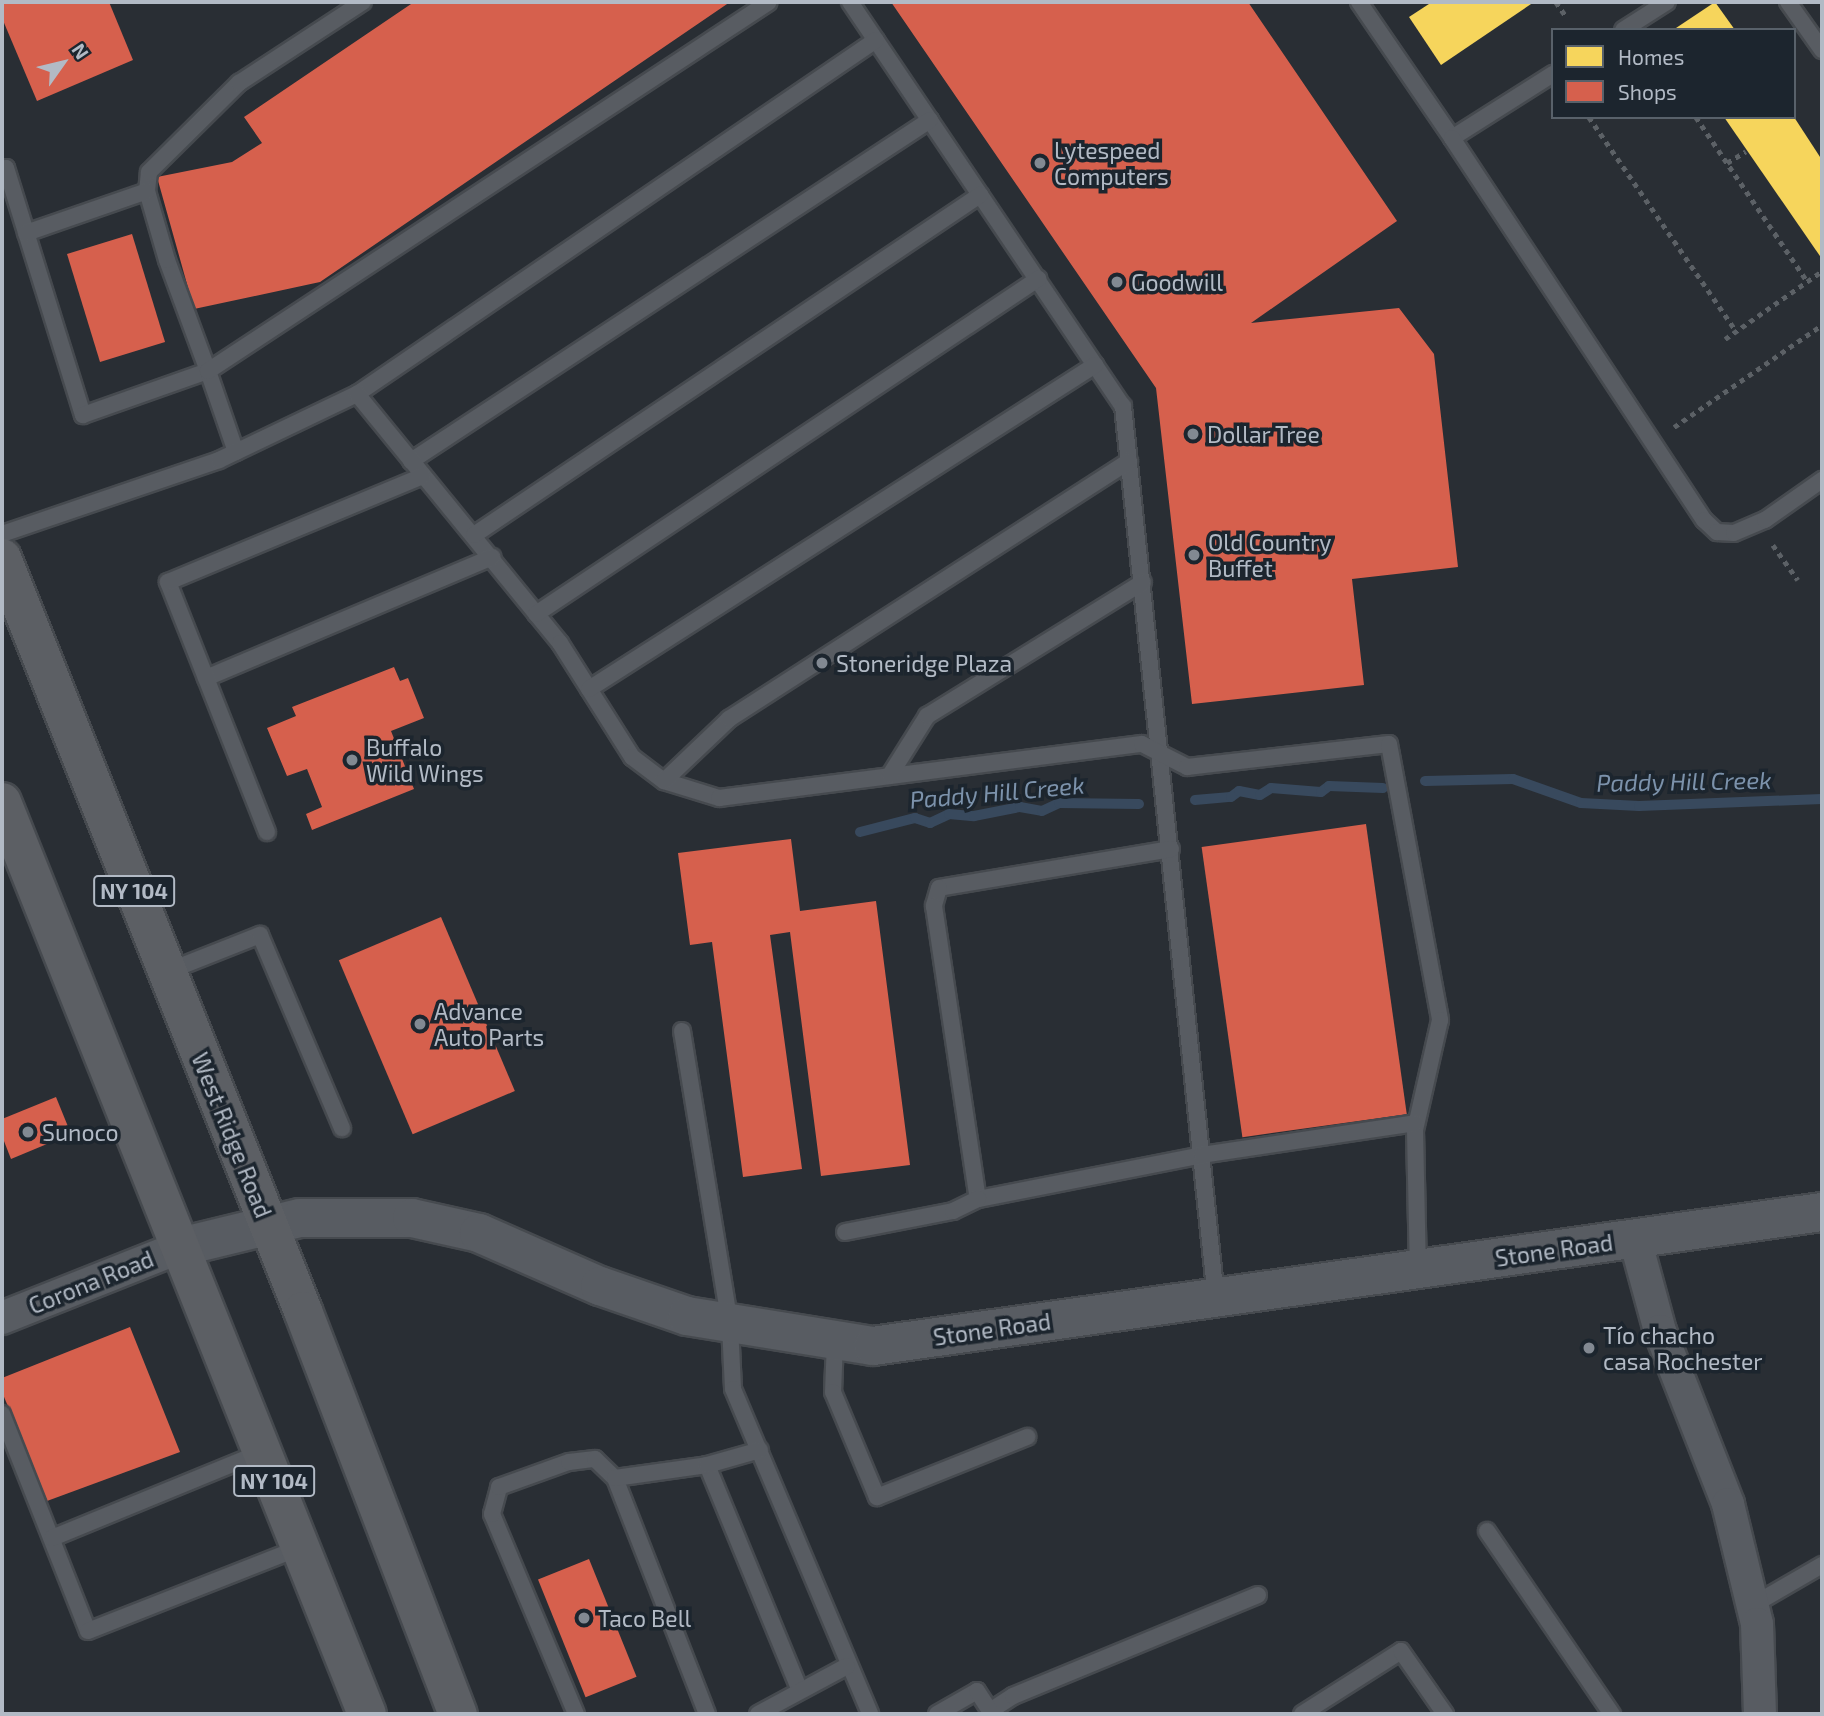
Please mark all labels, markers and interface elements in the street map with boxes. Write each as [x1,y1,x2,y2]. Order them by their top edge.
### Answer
north arrow [28,28,98,98]
legend [1551,28,1796,119]
text: N [67,39,94,63]
text: Homes [1618,44,1684,69]
text: Shops [1618,79,1677,104]
place label: Lytespeed Computers [1054,136,1169,190]
marker: Lytespeed Computers [1032,155,1048,171]
place label: Goodwill [1131,268,1223,296]
marker: Goodwill [1109,274,1125,290]
place label: Dollar Tree [1207,420,1321,448]
marker: Dollar Tree [1185,426,1201,442]
place label: Old Country Buffet [1208,528,1331,582]
marker: Old Country Buffet [1186,547,1202,563]
place label: Stoneridge Plaza [836,649,1012,677]
marker: Stoneridge Plaza [814,655,830,671]
place label: Buffalo Wild Wings [366,733,484,787]
marker: Buffalo Wild Wings [344,752,360,768]
water label: Paddy Hill Creek [1596,765,1772,797]
water label: Paddy Hill Creek [908,770,1086,814]
road number: NY 104 [92,874,176,908]
place label: Advance Auto Parts [434,997,544,1051]
marker: Advance Auto Parts [412,1016,428,1032]
street label: West Ridge Road [186,1048,278,1222]
place label: Sunoco [42,1118,119,1146]
marker: Sunoco [20,1124,36,1140]
street label: Stone Road [1493,1228,1615,1272]
street label: Corona Road [25,1244,157,1320]
street label: Stone Road [931,1307,1053,1351]
place label: Tío chacho casa Rochester [1603,1321,1762,1375]
marker: Tío chacho casa Rochester [1581,1340,1597,1356]
road number: NY 104 [232,1464,316,1498]
place label: Taco Bell [598,1604,691,1632]
marker: Taco Bell [576,1610,592,1626]

